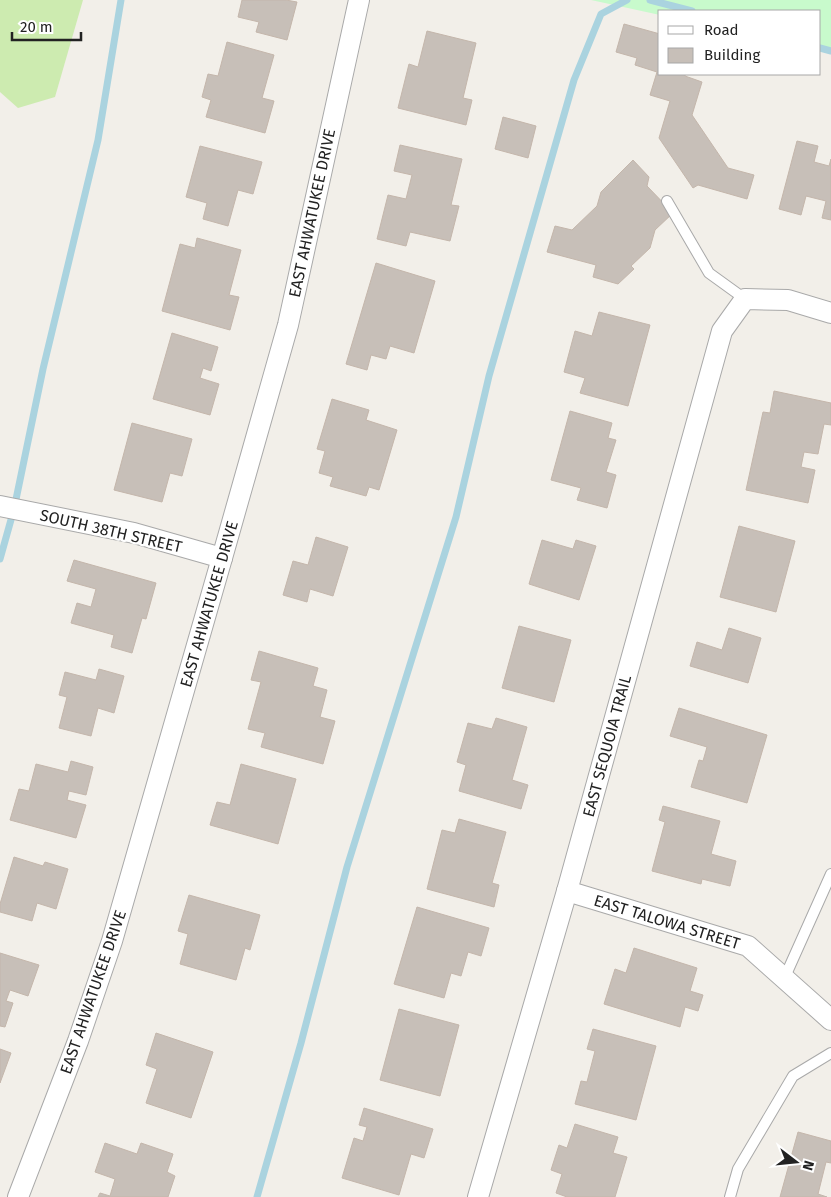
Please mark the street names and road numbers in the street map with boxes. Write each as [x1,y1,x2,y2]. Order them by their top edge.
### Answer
street label: EAST AHWATUKEE DRIVE [285,127,339,299]
street label: SOUTH 38TH STREET [38,505,185,557]
street label: EAST AHWATUKEE DRIVE [176,519,242,689]
street label: EAST SEQUOIA TRAIL [579,673,635,819]
street label: EAST TALOWA STREET [592,891,743,954]
street label: EAST AHWATUKEE DRIVE [56,908,130,1076]

